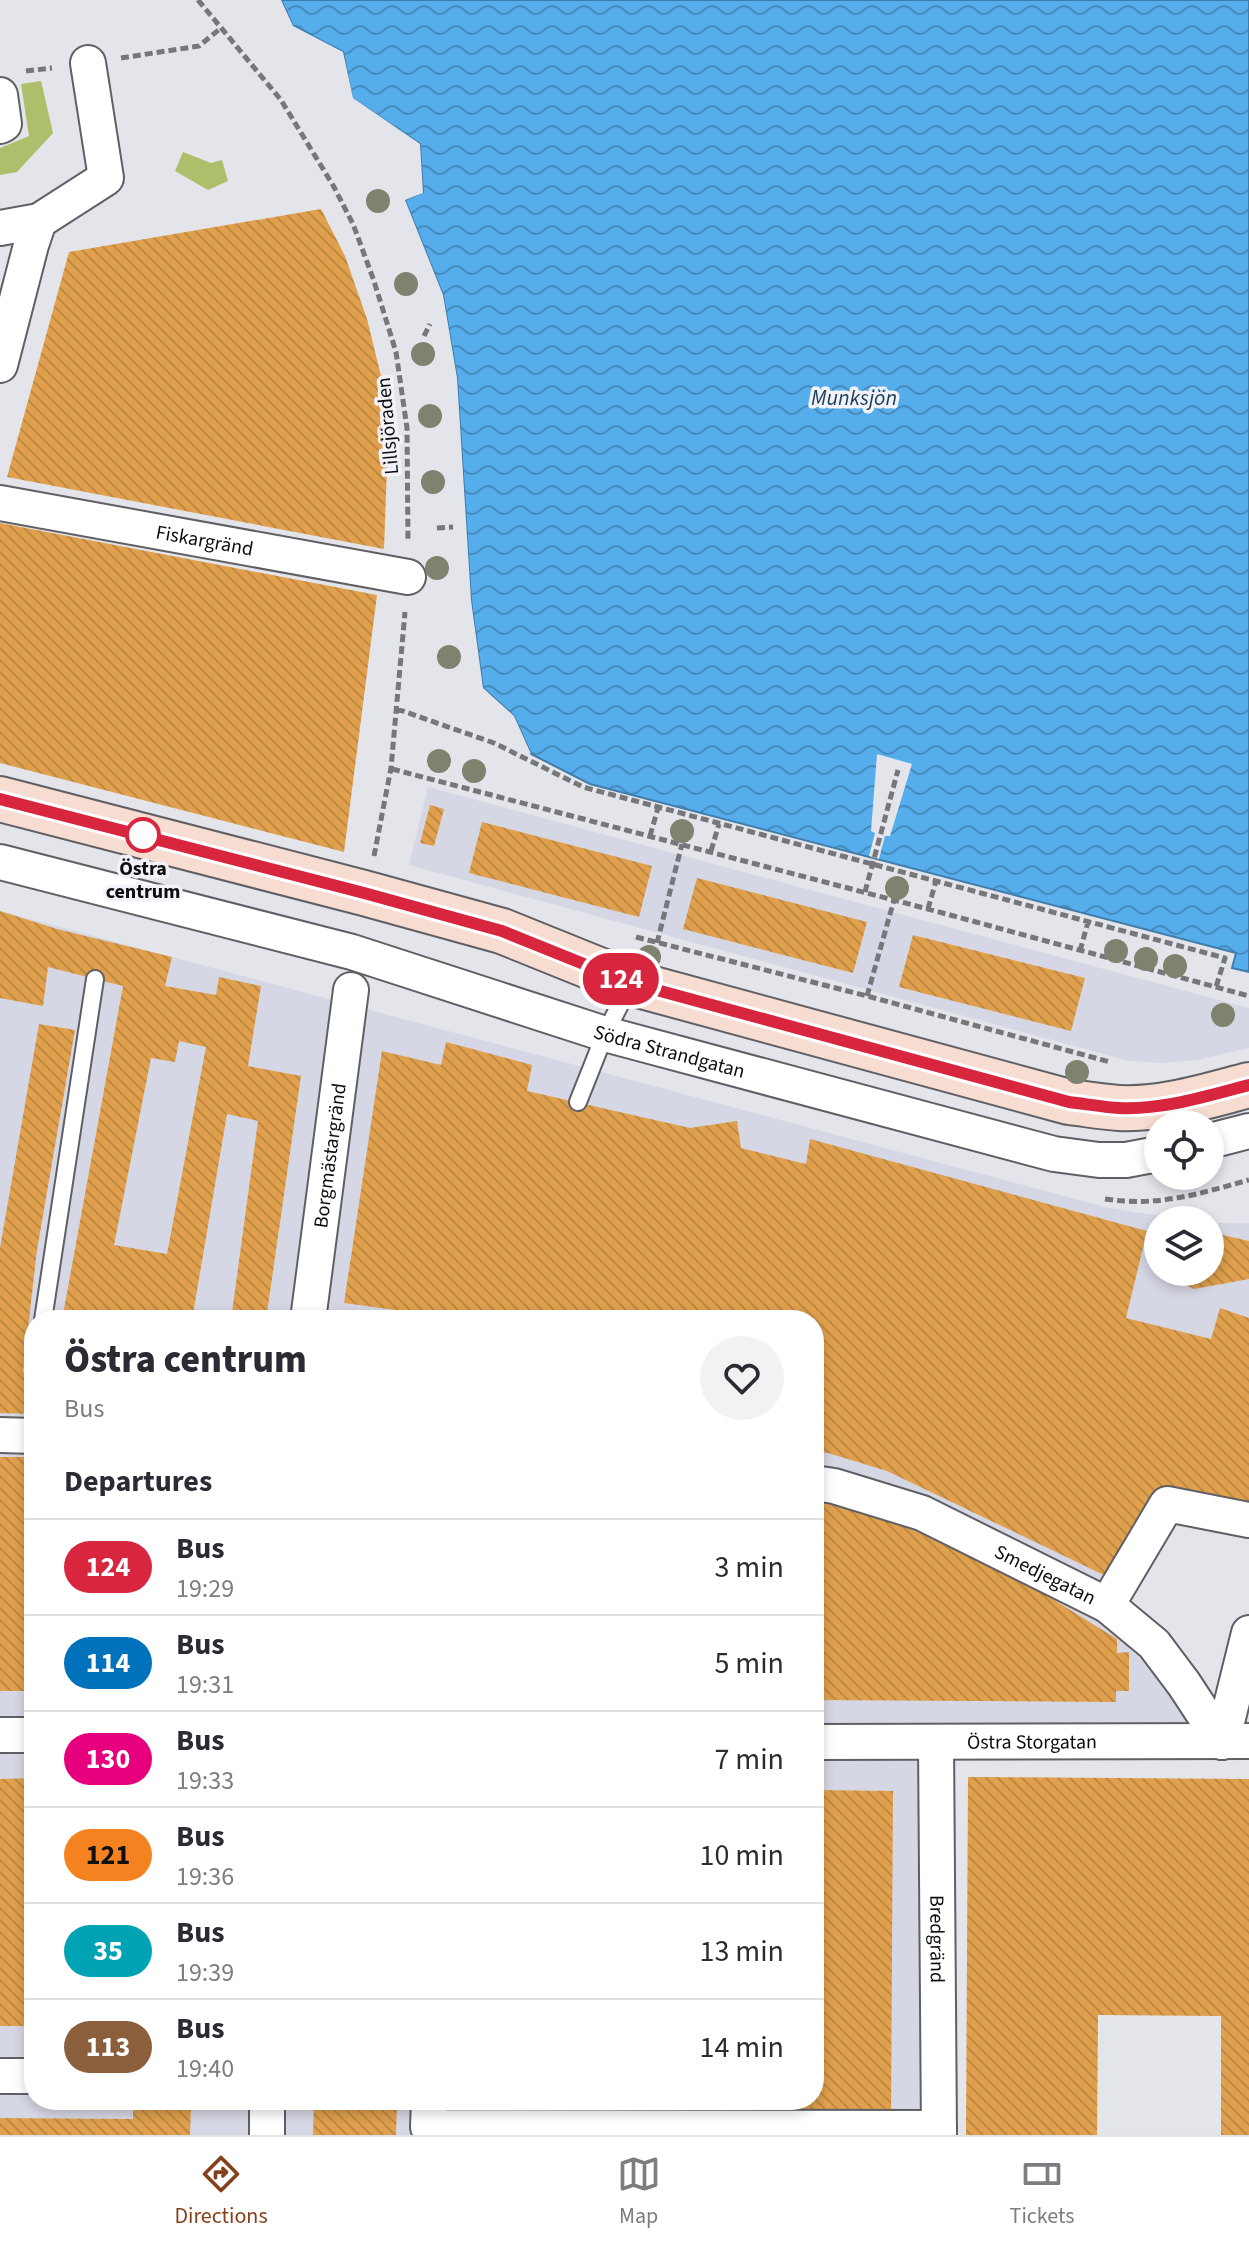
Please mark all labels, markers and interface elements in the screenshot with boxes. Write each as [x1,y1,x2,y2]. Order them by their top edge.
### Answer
street label: Lillsjöraden [370,376,406,476]
water label: Munksjön [811,382,897,414]
street label: Fiskargränd [154,519,255,564]
marker: Östra centrum [126,818,160,852]
place label: Östra centrum [106,855,180,906]
line badge: 124 [575,953,667,1005]
text: 124 [599,959,643,999]
street label: Södra Strandgatan [590,1018,748,1086]
street label: Borgmästargränd [307,1081,354,1230]
map controls [1144,1110,1224,1286]
button: locate [1144,1110,1224,1190]
button: layers [1144,1206,1224,1286]
text: Östra centrum [64,1333,307,1387]
button: heart [700,1336,784,1420]
text: Bus [64,1390,104,1427]
text: Departures [64,1460,212,1503]
text: Bus [176,1527,224,1570]
street label: Smedjegatan [989,1538,1100,1612]
text: 3 min [714,1546,784,1589]
text: 124 [86,1547,130,1587]
text: 19:29 [176,1570,234,1607]
text: Bus [176,1623,224,1666]
text: 5 min [714,1642,784,1685]
text: 114 [86,1643,130,1683]
text: 19:31 [176,1666,234,1703]
text: Bus [176,1719,224,1762]
street label: Östra Storgatan [967,1728,1097,1757]
text: 7 min [714,1738,784,1781]
text: 130 [86,1739,130,1779]
text: 19:33 [176,1762,234,1799]
text: Bus [176,1815,224,1858]
text: 10 min [700,1834,784,1877]
text: 121 [86,1835,130,1875]
text: 19:36 [176,1858,234,1895]
street label: Bredgränd [922,1895,951,1983]
text: Bus [176,1911,224,1954]
text: 13 min [700,1930,784,1973]
text: 35 [93,1931,123,1971]
text: 19:39 [176,1954,234,1991]
text: Bus [176,2007,224,2050]
text: 14 min [700,2026,784,2069]
text: 113 [86,2027,130,2067]
text: 19:40 [176,2050,234,2087]
tab: Directions [175,2152,268,2232]
tab: Map [617,2152,661,2232]
tab: Tickets [1010,2152,1074,2232]

